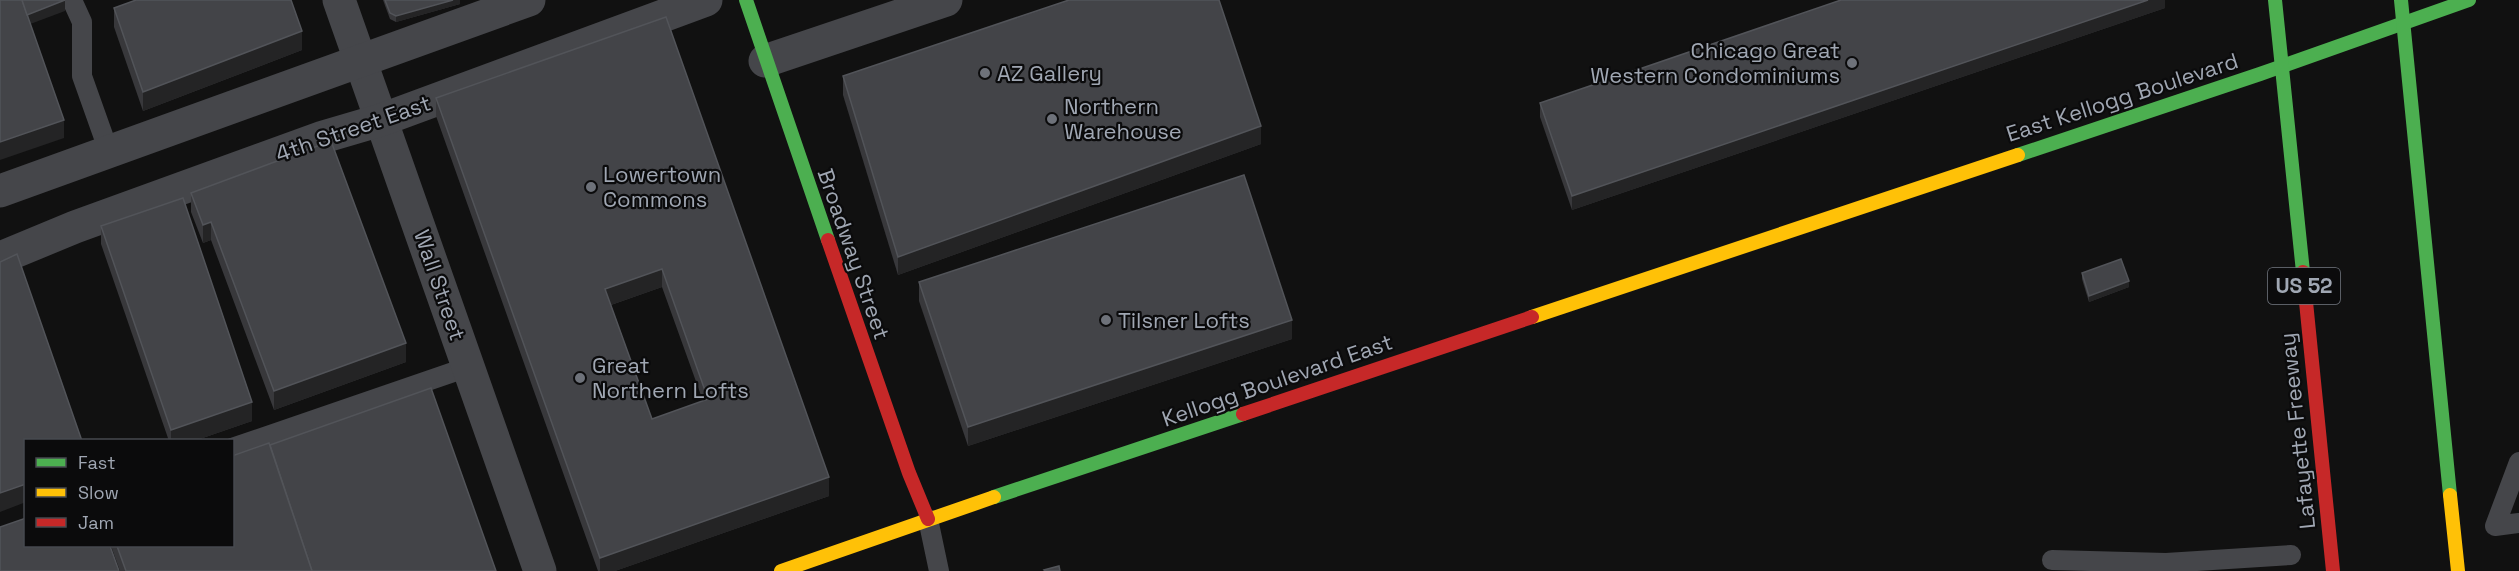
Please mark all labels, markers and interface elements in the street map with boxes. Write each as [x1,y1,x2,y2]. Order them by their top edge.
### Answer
place label: Chicago Great Western Condominiums [1590,36,1840,89]
street label: East Kellogg Boulevard [2003,46,2241,148]
marker: Chicago Great Western Condominiums [1845,56,1859,70]
place label: AZ Gallery [997,59,1102,87]
marker: AZ Gallery [978,66,992,80]
street label: 4th Street East [272,88,434,168]
place label: Northern Warehouse [1064,92,1182,145]
marker: Northern Warehouse [1045,112,1059,126]
place label: Lowertown Commons [603,160,721,213]
street label: Broadway Street [812,165,896,343]
marker: Lowertown Commons [584,180,598,194]
street label: Wall Street [408,226,472,344]
road number: US 52 [2268,268,2340,304]
place label: Tilsner Lofts [1118,306,1250,334]
marker: Tilsner Lofts [1099,313,1113,327]
street label: Kellogg Boulevard East [1158,327,1396,433]
street label: Lafayette Freeway [2273,332,2321,530]
place label: Great Northern Lofts [592,351,749,404]
marker: Great Northern Lofts [573,371,587,385]
legend [24,439,234,547]
text: Fast [78,451,115,474]
text: Slow [78,481,119,504]
text: Jam [78,511,114,534]

